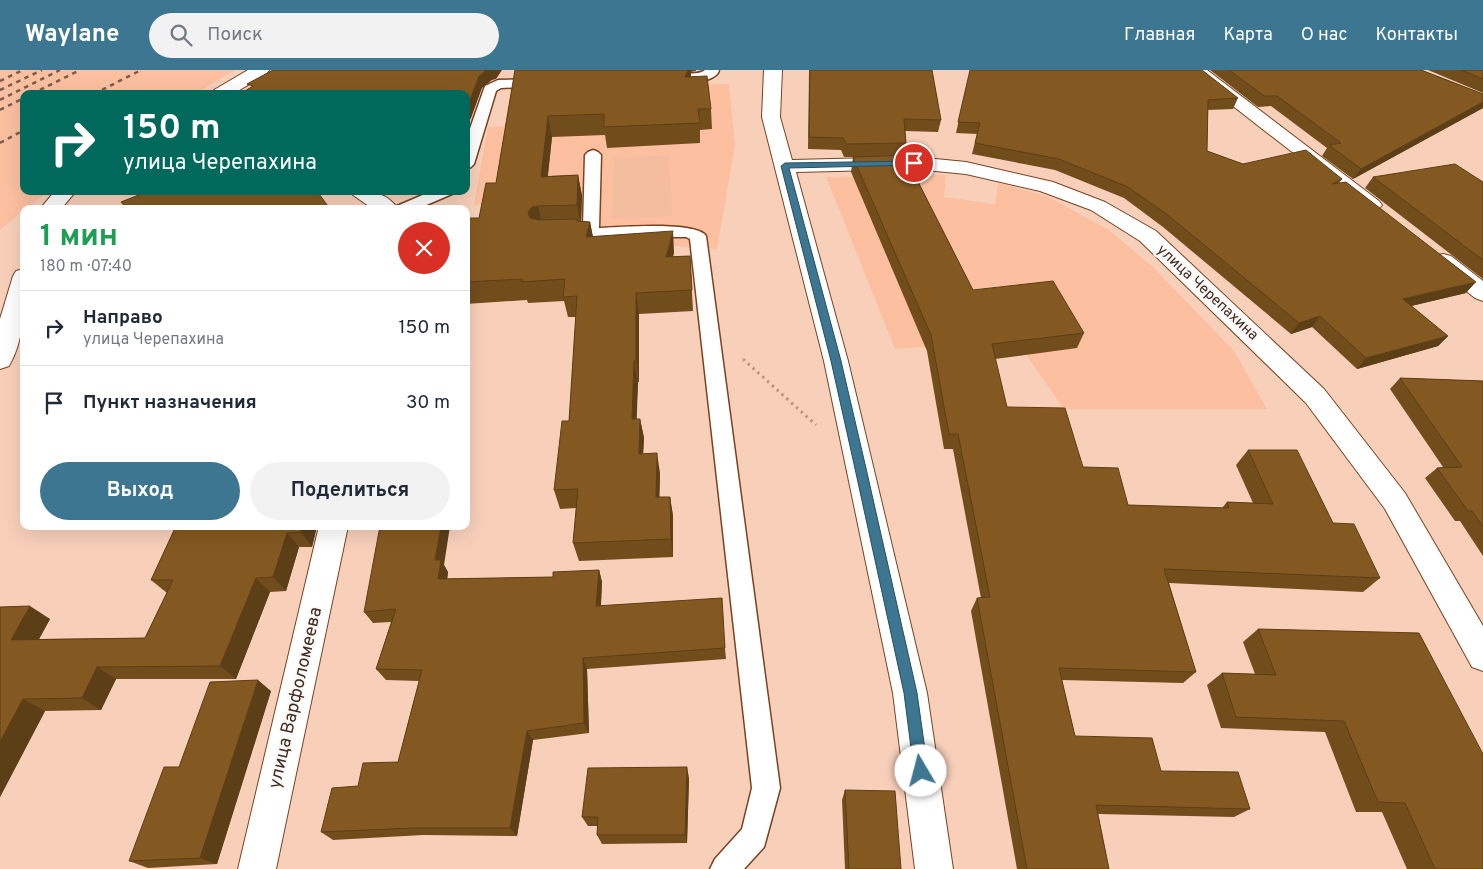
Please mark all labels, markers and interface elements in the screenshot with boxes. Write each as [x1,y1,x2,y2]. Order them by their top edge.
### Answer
search box [149,13,499,58]
text: Waylane [25,20,119,50]
icon: search [167,21,195,49]
text: Поиск [207,23,263,47]
text: Главная [1124,24,1195,47]
text: Карта [1223,24,1273,47]
text: О нас [1301,24,1347,47]
text: Контакты [1375,24,1458,47]
text: 150 m [123,107,221,151]
icon: right [40,110,105,175]
pin [893,142,935,184]
icon: arrive [900,149,928,177]
text: улица Черепахина [123,150,317,177]
text: 1 мин [40,219,118,256]
button: close [398,222,450,274]
street label: улица Черепахина [1152,241,1262,345]
text: 180 m · 07:40 [40,257,132,277]
text: Направо [83,306,163,330]
icon: right [40,314,68,342]
text: 150 m [398,316,450,340]
text: улица Черепахина [83,330,224,350]
icon: arrive [40,389,68,417]
text: Пункт назначения [83,391,257,415]
text: 30 m [406,391,450,415]
button: Выход [40,462,240,520]
button: Поделиться [250,462,450,520]
street label: улица Варфоломеева [264,605,328,791]
position arrow [894,744,946,796]

